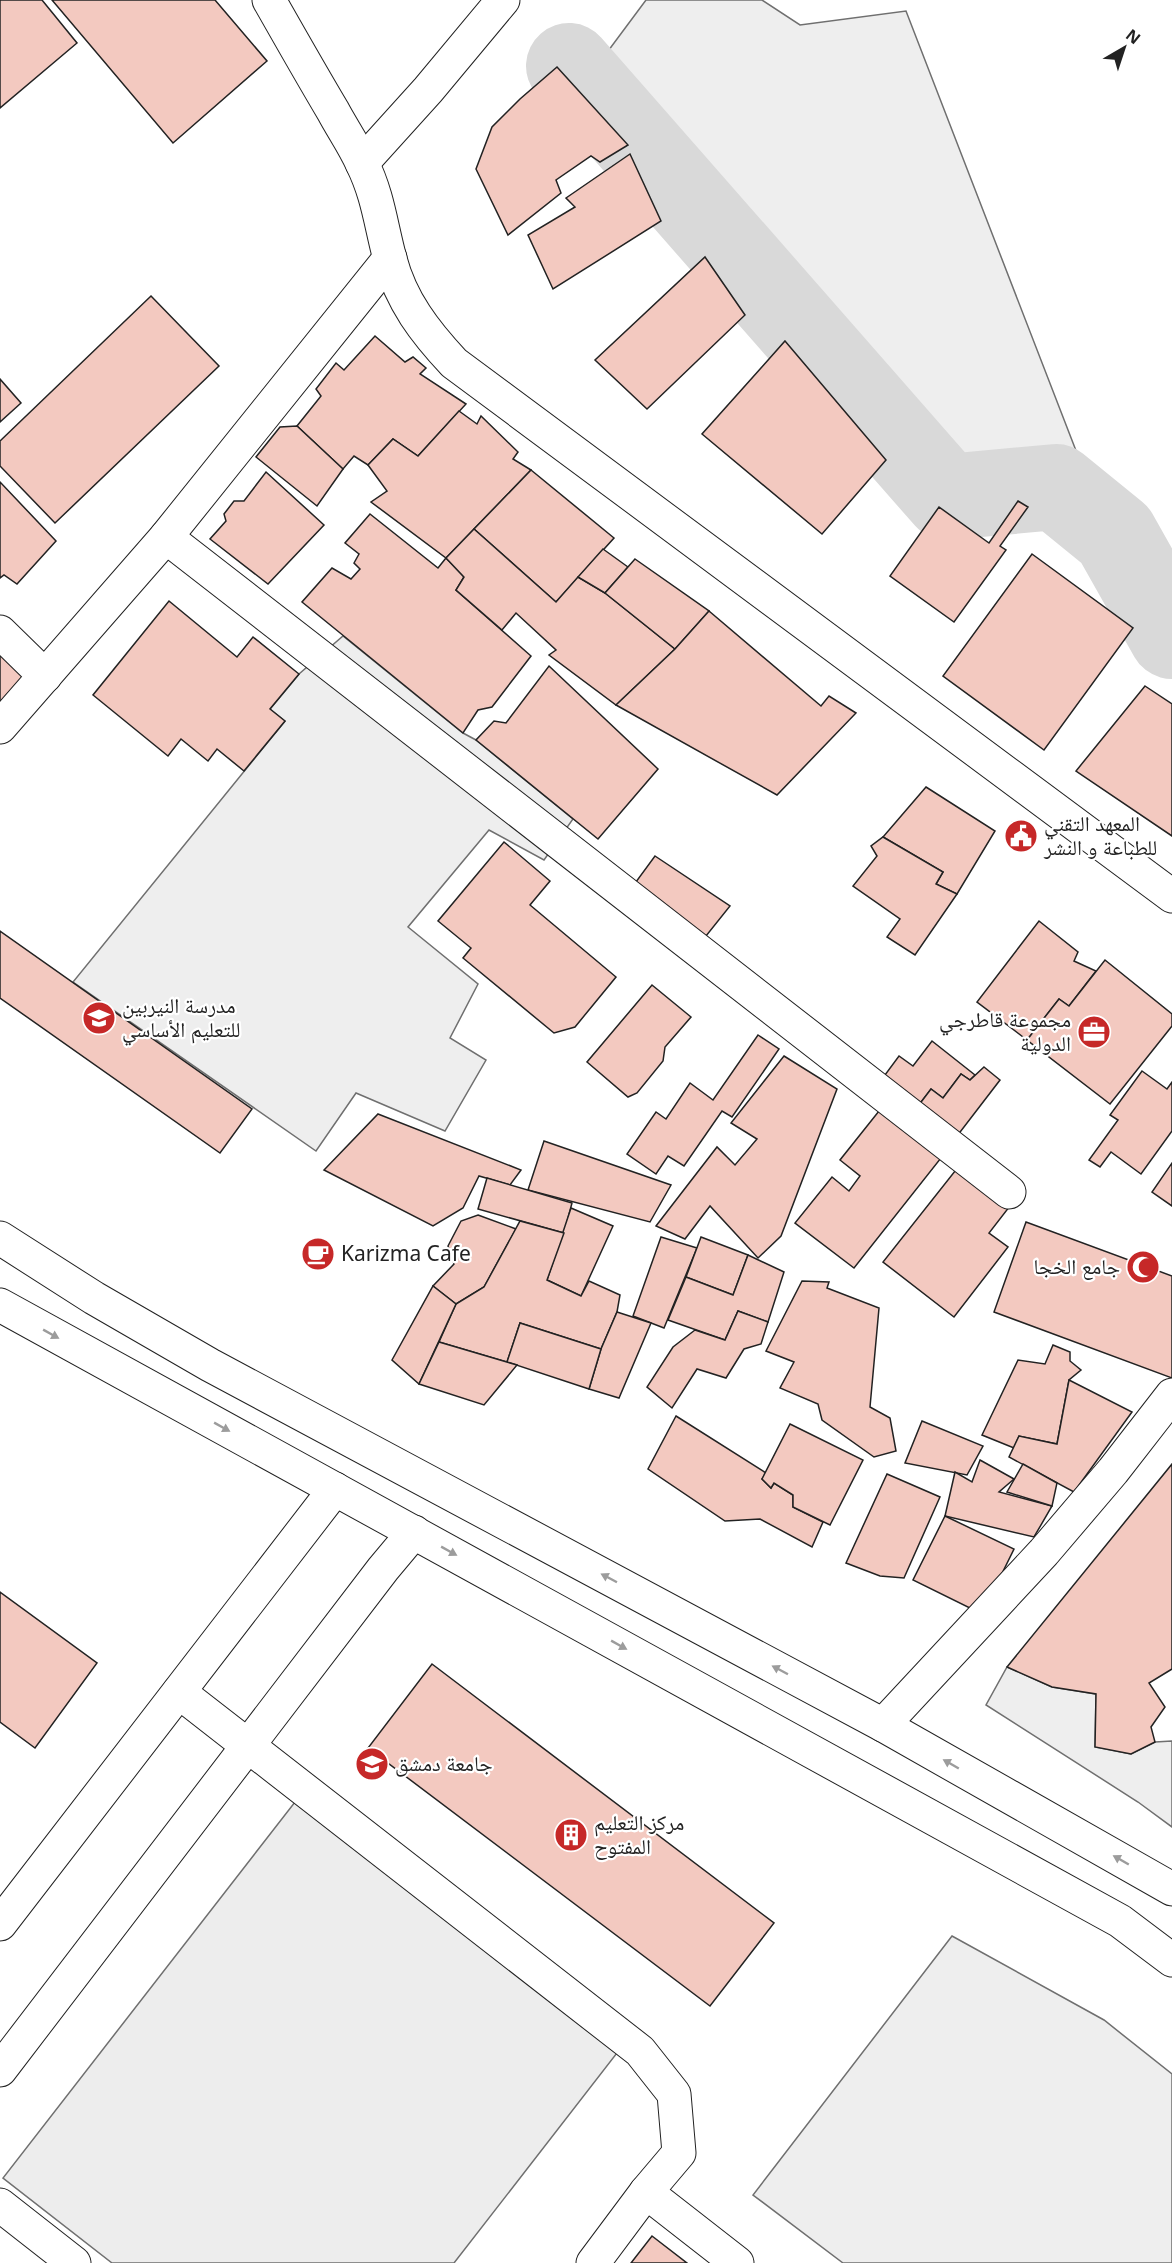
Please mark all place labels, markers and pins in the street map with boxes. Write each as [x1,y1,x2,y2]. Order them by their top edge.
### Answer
place label: المعهد التقني للطباعة و النشر [1043,809,1157,861]
public building icon: المعهد التقني للطباعة و النشر [1003,818,1039,854]
place label: مدرسة النيربين للتعليم الأساسي [122,991,240,1046]
school or university icon: مدرسة النيربين للتعليم الأساسي [81,1000,117,1036]
place label: مجموعة قاطرجي الدولية [939,1005,1071,1057]
office icon: مجموعة قاطرجي الدولية [1076,1014,1112,1050]
cafe icon: Karizma Cafe [300,1236,336,1272]
place label: Karizma Cafe [341,1239,471,1267]
mosque icon: جامع الخجا [1125,1249,1161,1285]
place label: جامع الخجا [1034,1252,1120,1280]
school or university icon: جامعة دمشق [354,1746,390,1782]
place label: جامعة دمشق [395,1749,493,1777]
place label: مركز التعليم المفتوح [594,1808,684,1860]
building icon: مركز التعليم المفتوح [553,1817,589,1853]

